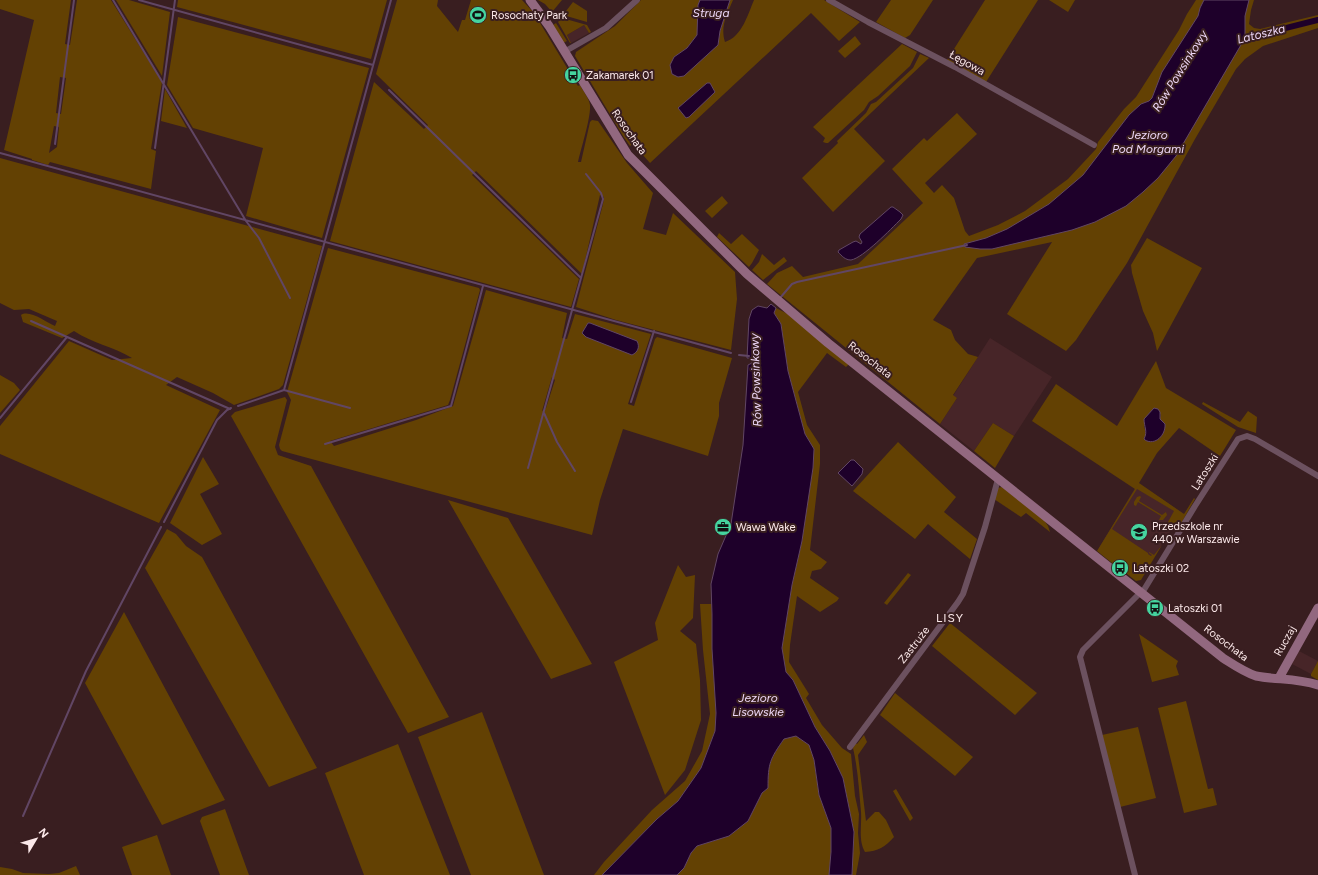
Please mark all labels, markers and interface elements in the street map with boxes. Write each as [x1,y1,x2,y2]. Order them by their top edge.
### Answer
sports icon: Rosochaty Park [468,5,488,25]
water label: Struga [693,6,729,20]
place label: Rosochaty Park [491,9,568,22]
water label: Latoszka [1235,21,1287,47]
water label: Rów Powsinkowy [1149,27,1211,114]
street label: Łęgowa [947,48,987,78]
bus stop icon: Zakamarek 01 [563,65,583,85]
place label: Zakamarek 01 [586,69,654,82]
street label: Rosochata [609,107,649,157]
water label: Jezioro Pod Morgami [1112,128,1184,156]
water label: Rów Powsinkowy [747,333,765,427]
street label: Rosochata [845,339,895,381]
street label: Latoszki [1189,451,1221,493]
office icon: Wawa Wake [713,517,733,537]
place label: Przedszkole nr 440 w Warszawie [1152,520,1239,546]
place label: Wawa Wake [736,521,795,534]
school or university icon: Przedszkole nr 440 w Warszawie [1129,522,1149,542]
bus stop icon: Latoszki 02 [1110,558,1130,578]
place label: Latoszki 02 [1133,562,1189,575]
bus stop icon: Latoszki 01 [1145,598,1165,618]
place label: Latoszki 01 [1168,602,1223,615]
district label: LISY [936,611,964,625]
street label: Rosochata [1201,622,1251,664]
street label: Ruczaj [1271,623,1299,659]
street label: Zastruże [896,624,932,666]
water label: Jezioro Lisowskie [732,691,784,719]
north arrow [16,819,56,859]
text: N [36,826,51,841]

